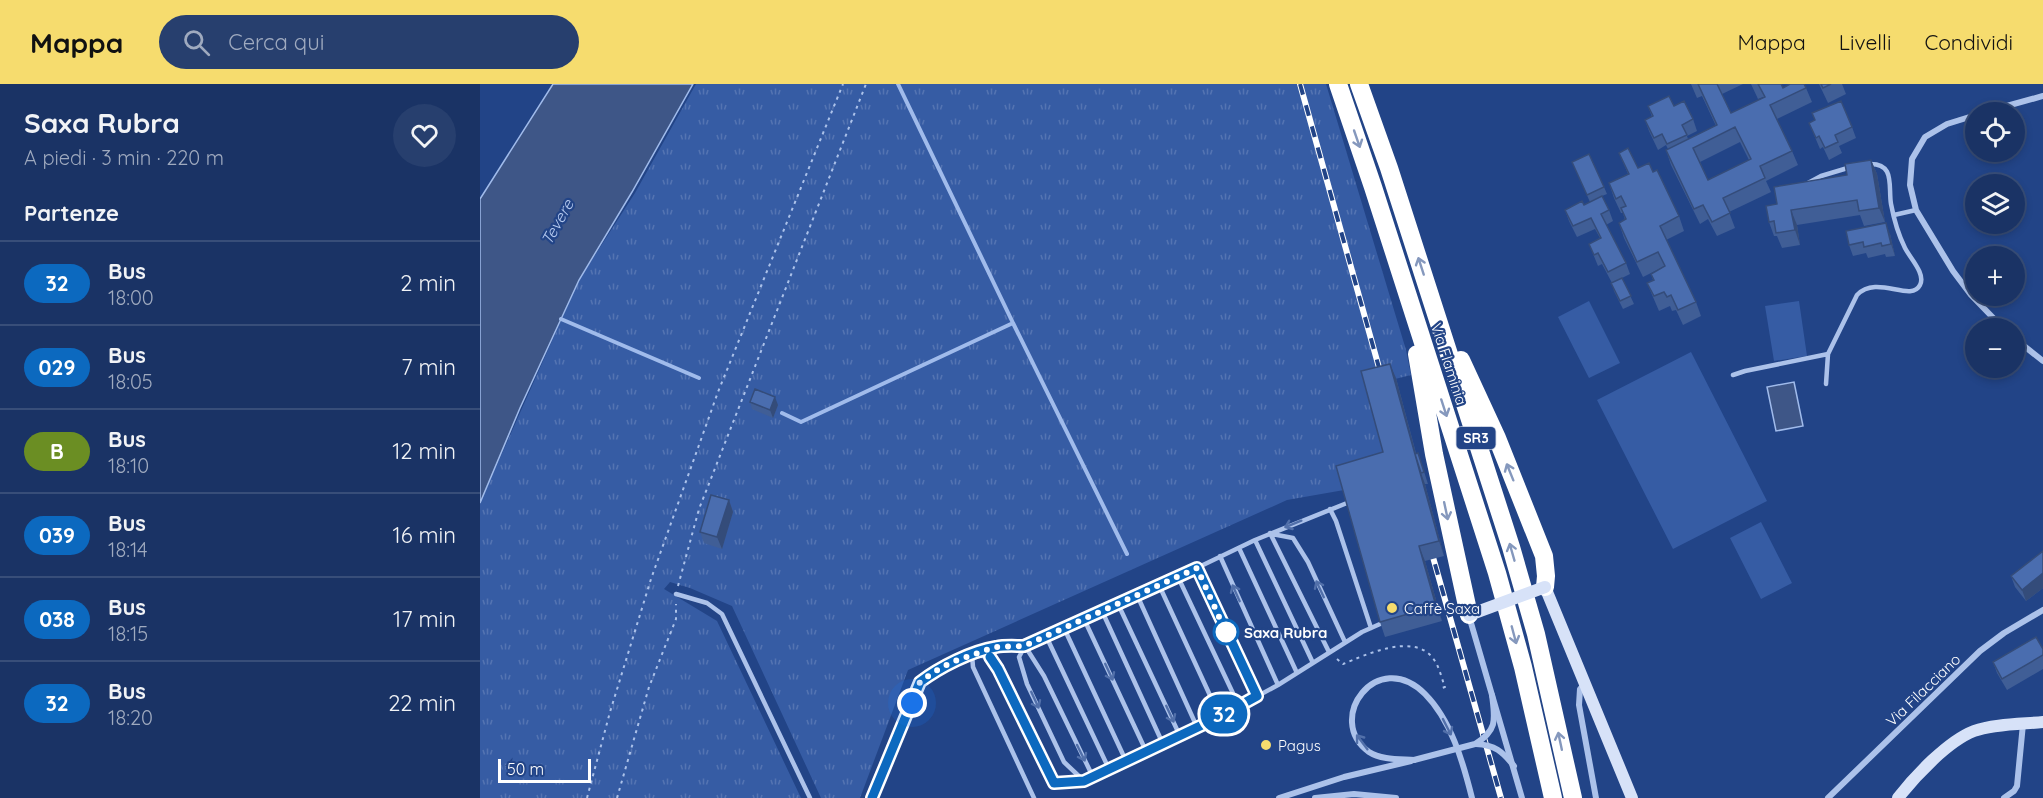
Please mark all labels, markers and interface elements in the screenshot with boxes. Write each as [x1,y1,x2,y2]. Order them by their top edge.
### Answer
search box [159,15,579,69]
text: Mappa [30,25,123,60]
icon: search [180,26,213,59]
text: Cerca qui [228,28,324,56]
text: Mappa [1737,29,1806,55]
text: Livelli [1839,29,1891,55]
text: Condividi [1924,29,2013,55]
map controls [1965,102,2025,378]
button: locate [1965,102,2025,162]
button: heart [393,104,456,167]
text: Saxa Rubra [24,105,180,140]
one-way arrow [1352,129,1363,148]
text: A piedi · 3 min · 220 m [24,145,224,170]
button: layers [1965,174,2025,234]
water label: Tevere [536,195,578,248]
text: Partenze [24,199,119,227]
button: + [1965,246,2025,306]
text: Bus [108,257,146,285]
one-way arrow [1414,257,1425,276]
text: 2 min [400,269,456,297]
text: 32 [45,270,69,296]
text: 18:00 [108,285,154,310]
button: − [1965,318,2025,378]
street label: Via Flaminia [1427,321,1471,407]
text: Bus [108,341,146,369]
text: 7 min [401,353,456,381]
text: 029 [39,354,75,380]
text: 18:05 [108,369,153,394]
one-way arrow [1440,398,1451,417]
text: Bus [108,425,146,453]
road number: SR3 [1456,427,1496,449]
text: 12 min [392,437,456,465]
text: B [50,438,64,464]
text: 18:10 [108,453,149,478]
one-way arrow [1504,463,1515,482]
one-way arrow [1441,501,1452,520]
text: Bus [108,509,146,537]
one-way arrow [1284,520,1302,531]
text: 16 min [393,521,456,549]
text: 039 [39,522,75,548]
text: 18:14 [108,537,148,562]
one-way arrow [1506,543,1517,562]
one-way arrow [1314,581,1326,599]
one-way arrow [1230,585,1242,603]
text: Bus [108,593,146,621]
place label: Caffè Saxa [1404,599,1480,618]
marker: Caffè Saxa [1385,601,1399,615]
text: 17 min [393,605,456,633]
text: 038 [39,606,75,632]
marker: Saxa Rubra [1213,619,1239,645]
text: 18:15 [108,621,148,646]
place label: Saxa Rubra [1244,623,1327,642]
one-way arrow [1509,625,1520,644]
street label: Via Filacciano [1882,650,1964,730]
one-way arrow [1103,662,1115,680]
text: Bus [108,677,146,705]
your location [897,688,927,718]
text: 22 min [388,689,456,717]
text: 32 [45,690,69,716]
one-way arrow [1029,691,1041,709]
line badge: 32 [1197,694,1251,734]
text: 32 [1212,701,1236,727]
one-way arrow [1164,704,1176,722]
text: 18:20 [108,705,153,730]
one-way arrow [1442,718,1454,736]
one-way arrow [1554,732,1566,751]
one-way arrow [1356,734,1369,750]
place label: Pagus [1278,736,1321,755]
marker: Pagus [1259,738,1273,752]
one-way arrow [1076,744,1088,762]
scale bar [498,756,591,784]
text: 50 m [507,759,544,779]

